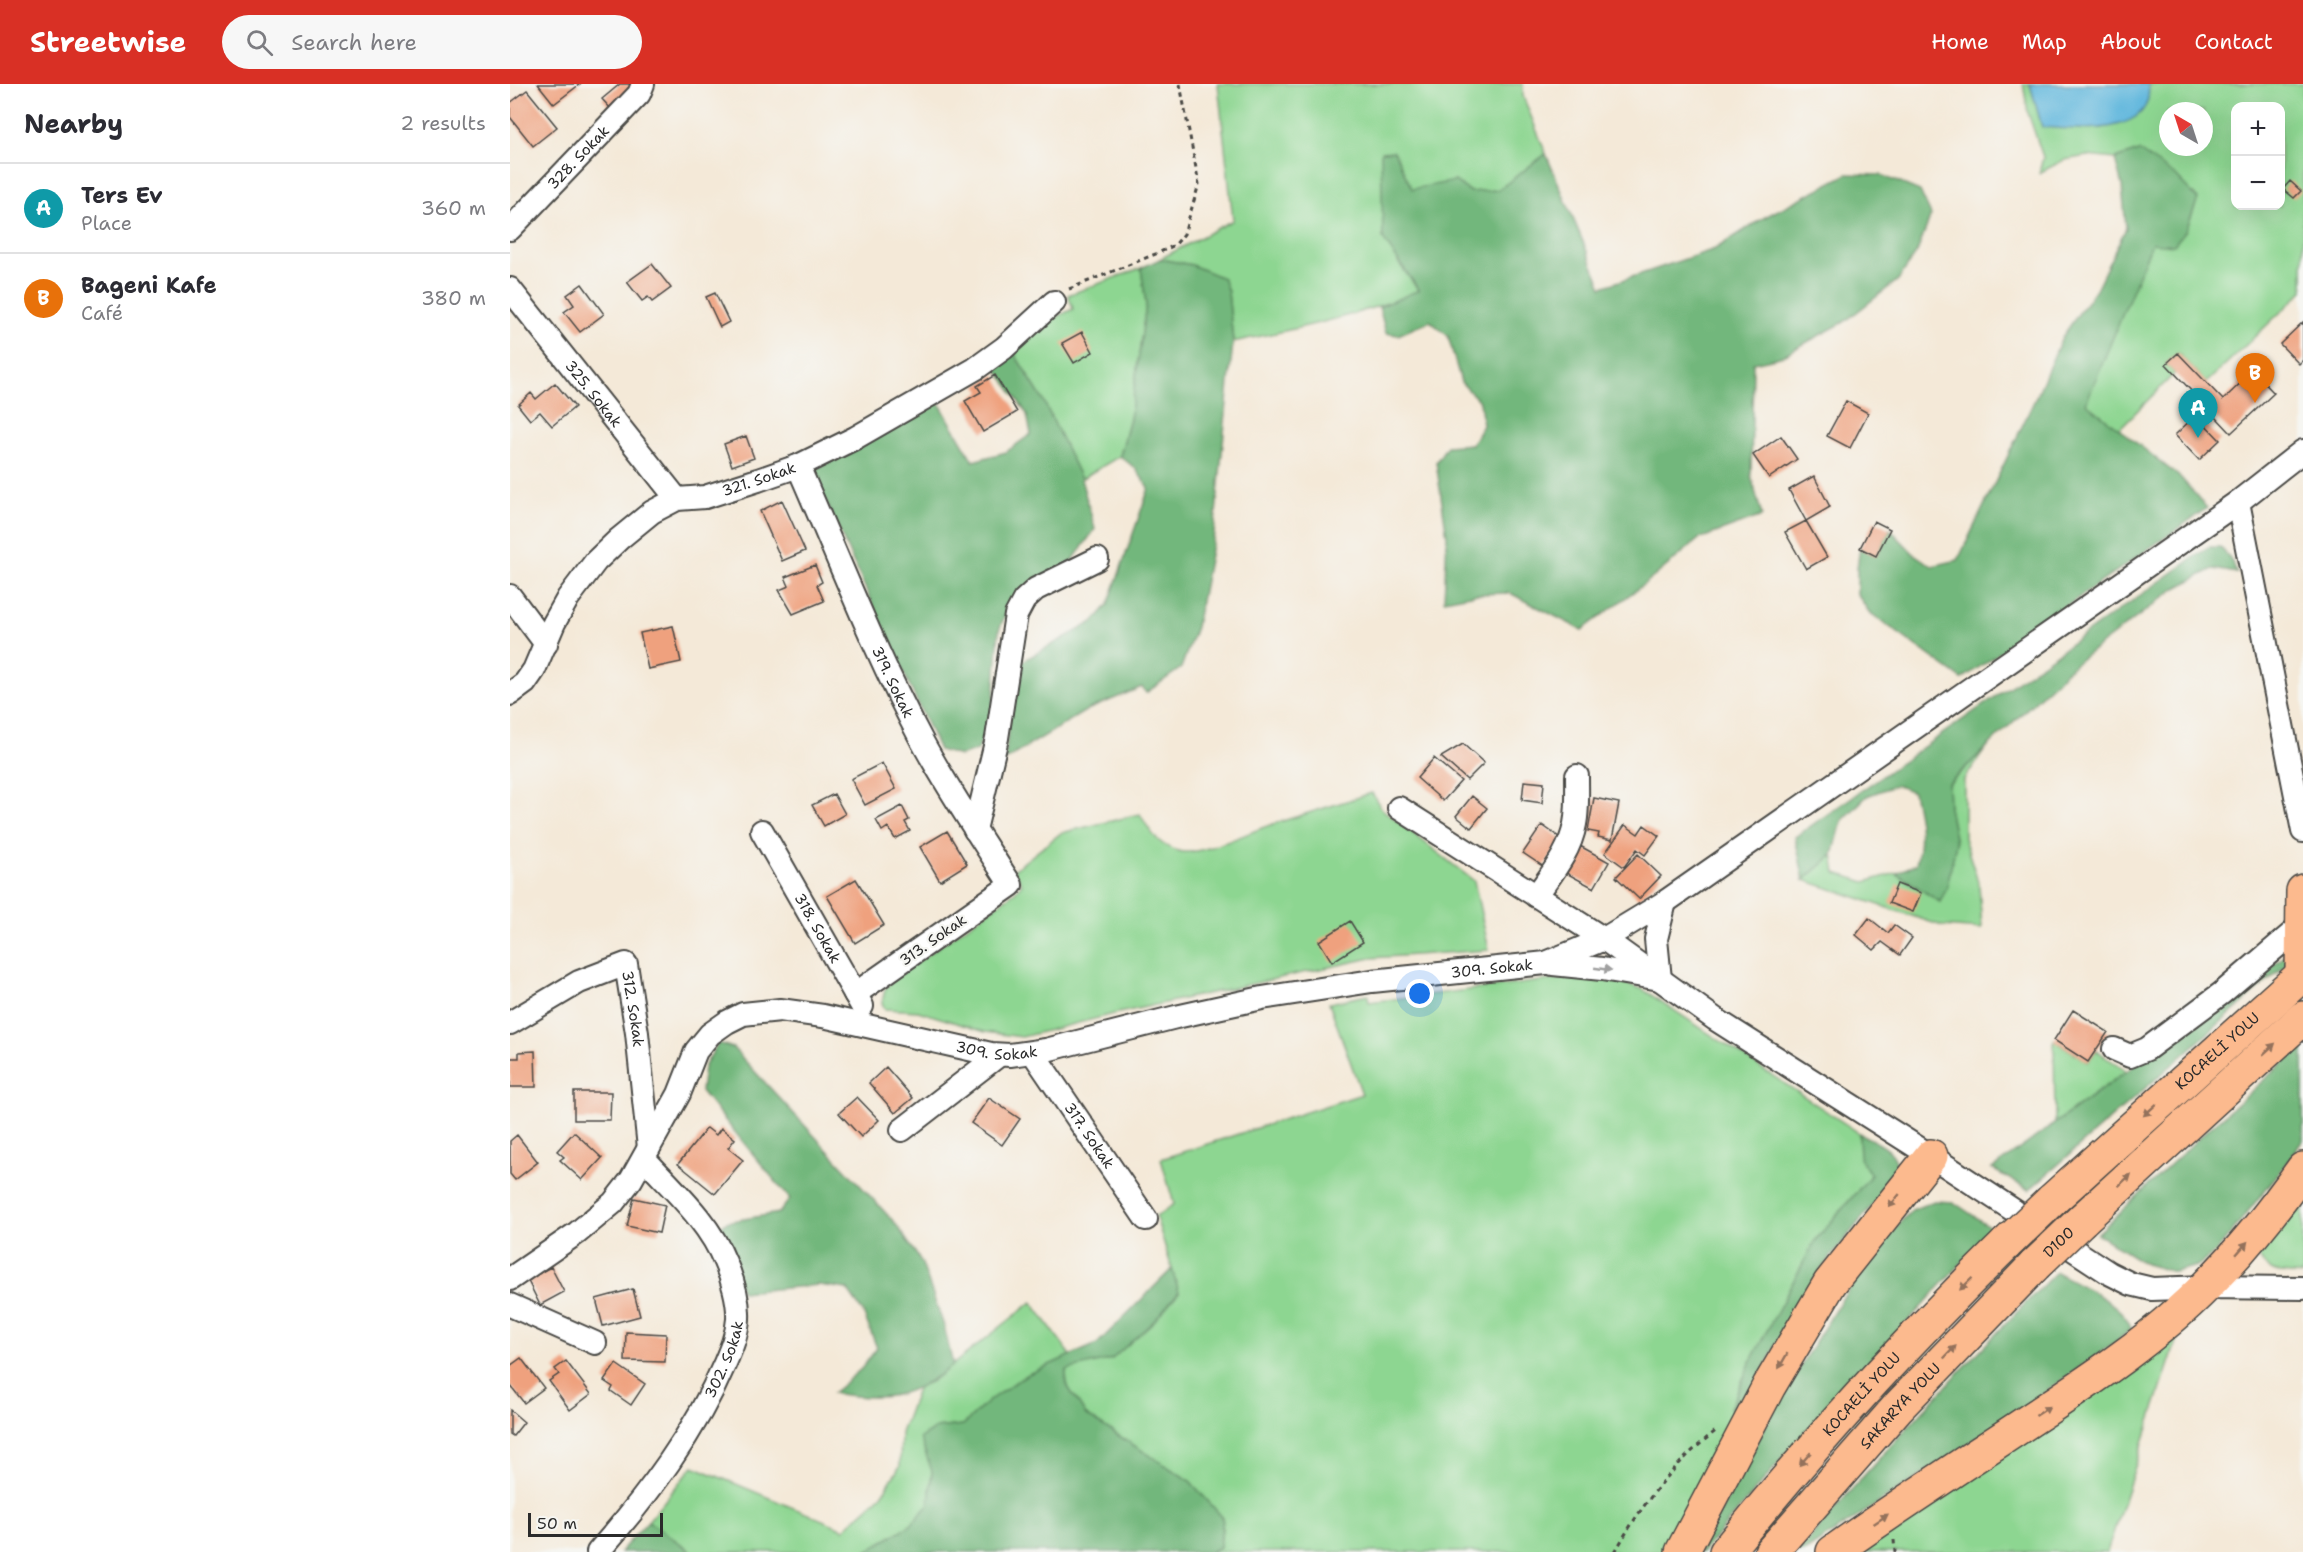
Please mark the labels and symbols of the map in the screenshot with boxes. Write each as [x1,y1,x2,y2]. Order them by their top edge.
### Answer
north arrow [2159,102,2213,156]
street label: 328. Sokak [543,121,614,194]
pin: B [2236,354,2274,403]
street label: 325. Sokak [561,356,626,432]
pin: A [2178,388,2218,438]
street label: 321. Sokak [719,458,799,501]
street label: 319. Sokak [867,643,918,722]
street label: 318. Sokak [790,890,846,967]
street label: 313. Sokak [896,910,970,970]
street label: 309. Sokak [1450,954,1534,983]
one-way arrow [1594,965,1613,974]
street label: 312. Sokak [617,969,648,1048]
your location [1405,979,1434,1008]
street label: KOCAELİ YOLU [2171,1008,2264,1094]
street label: 309. Sokak [954,1036,1039,1065]
one-way arrow [2261,1043,2276,1056]
street label: 317. Sokak [1060,1099,1119,1173]
one-way arrow [2143,1103,2157,1117]
one-way arrow [2117,1173,2132,1187]
one-way arrow [1888,1193,1901,1208]
street label: D100 [2039,1222,2079,1262]
one-way arrow [2235,1241,2248,1256]
one-way arrow [1958,1277,1973,1291]
street label: 302. Sokak [700,1319,748,1401]
one-way arrow [1943,1345,1956,1360]
street label: KOCAELİ YOLU [1818,1348,1905,1441]
one-way arrow [1778,1353,1788,1370]
street label: SAKARYA YOLU [1856,1359,1945,1453]
one-way arrow [2035,1405,2051,1417]
one-way arrow [1799,1451,1812,1467]
scale bar [528,1510,663,1538]
one-way arrow [1872,1513,1888,1525]

